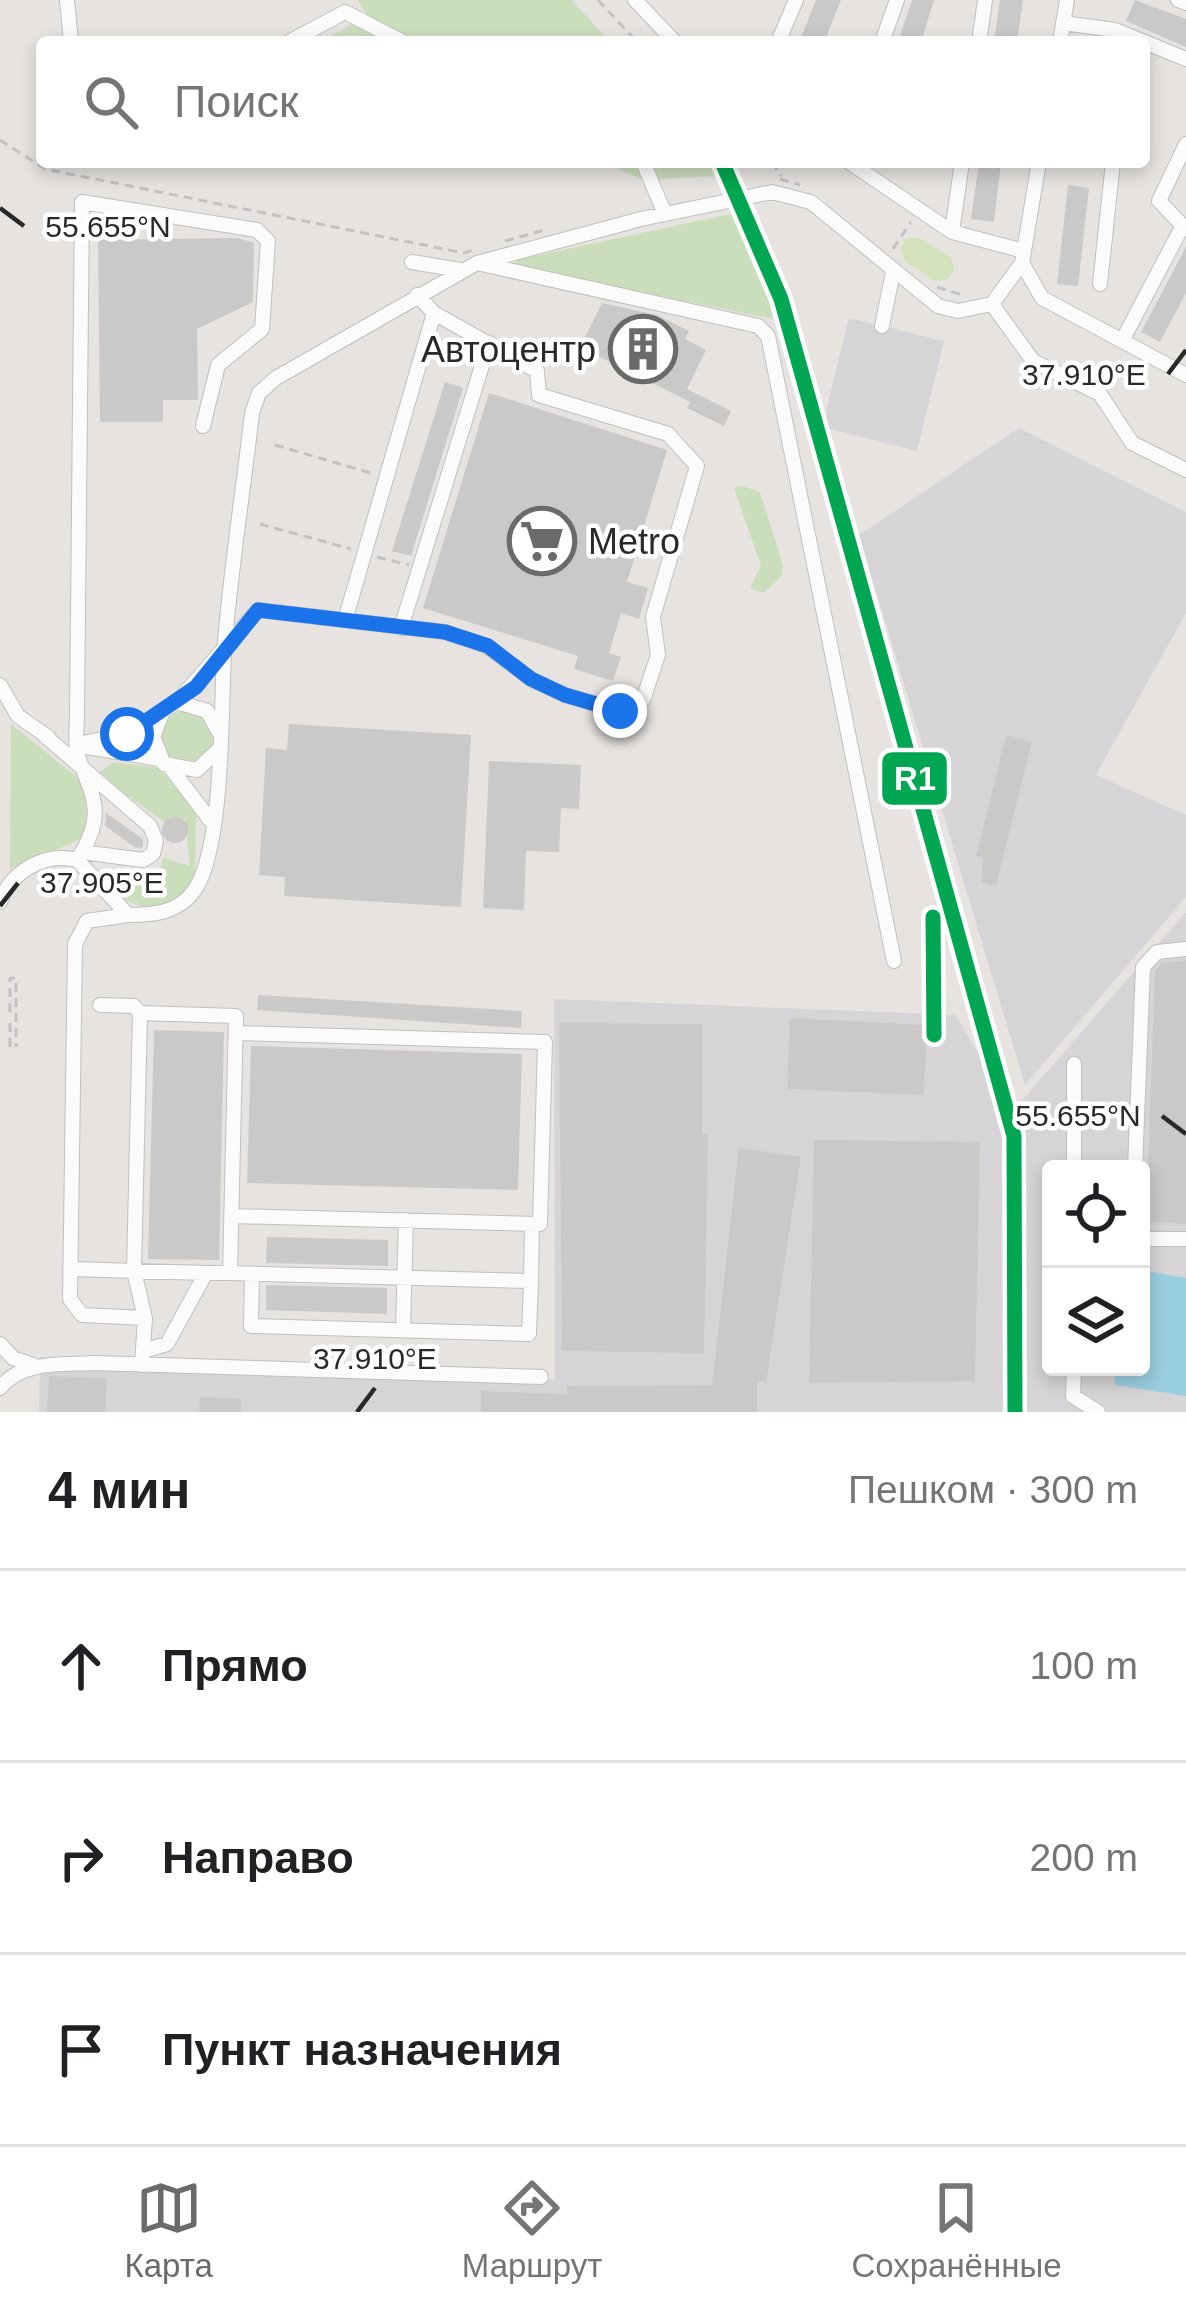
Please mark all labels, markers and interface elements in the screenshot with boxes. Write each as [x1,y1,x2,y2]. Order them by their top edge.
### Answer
search box [36,36,1150,168]
icon: search [78,69,144,135]
text: Поиск [174,76,299,127]
text: 55.655°N [45,210,171,243]
building icon: Автоцентр [608,314,678,384]
place label: Автоцентр [421,329,596,370]
text: 37.910°E [1022,358,1146,391]
supermarket icon: Metro [507,506,577,576]
place label: Metro [588,521,680,562]
route end [593,684,647,738]
route start [100,707,154,761]
line badge: R1 [880,750,949,807]
text: R1 [894,760,936,797]
text: 37.905°E [40,866,164,899]
text: 55.655°N [1015,1099,1141,1132]
map controls [1042,1160,1150,1376]
button: locate [1042,1160,1150,1268]
button: layers [1042,1268,1150,1376]
text: 37.910°E [313,1342,437,1375]
text: 4 мин [48,1462,190,1519]
text: Пешком · 300 m [848,1468,1138,1511]
icon: ahead [48,1633,114,1699]
text: Прямо [162,1640,308,1691]
text: 100 m [1030,1644,1138,1687]
icon: right [48,1825,114,1891]
text: Направо [162,1832,354,1883]
text: 200 m [1030,1836,1138,1879]
icon: arrive [48,2017,114,2083]
text: Пункт назначения [162,2024,562,2075]
tab: Карта [124,2175,213,2285]
tab: Маршрут [462,2175,602,2285]
tab: Сохранённые [851,2175,1062,2285]

